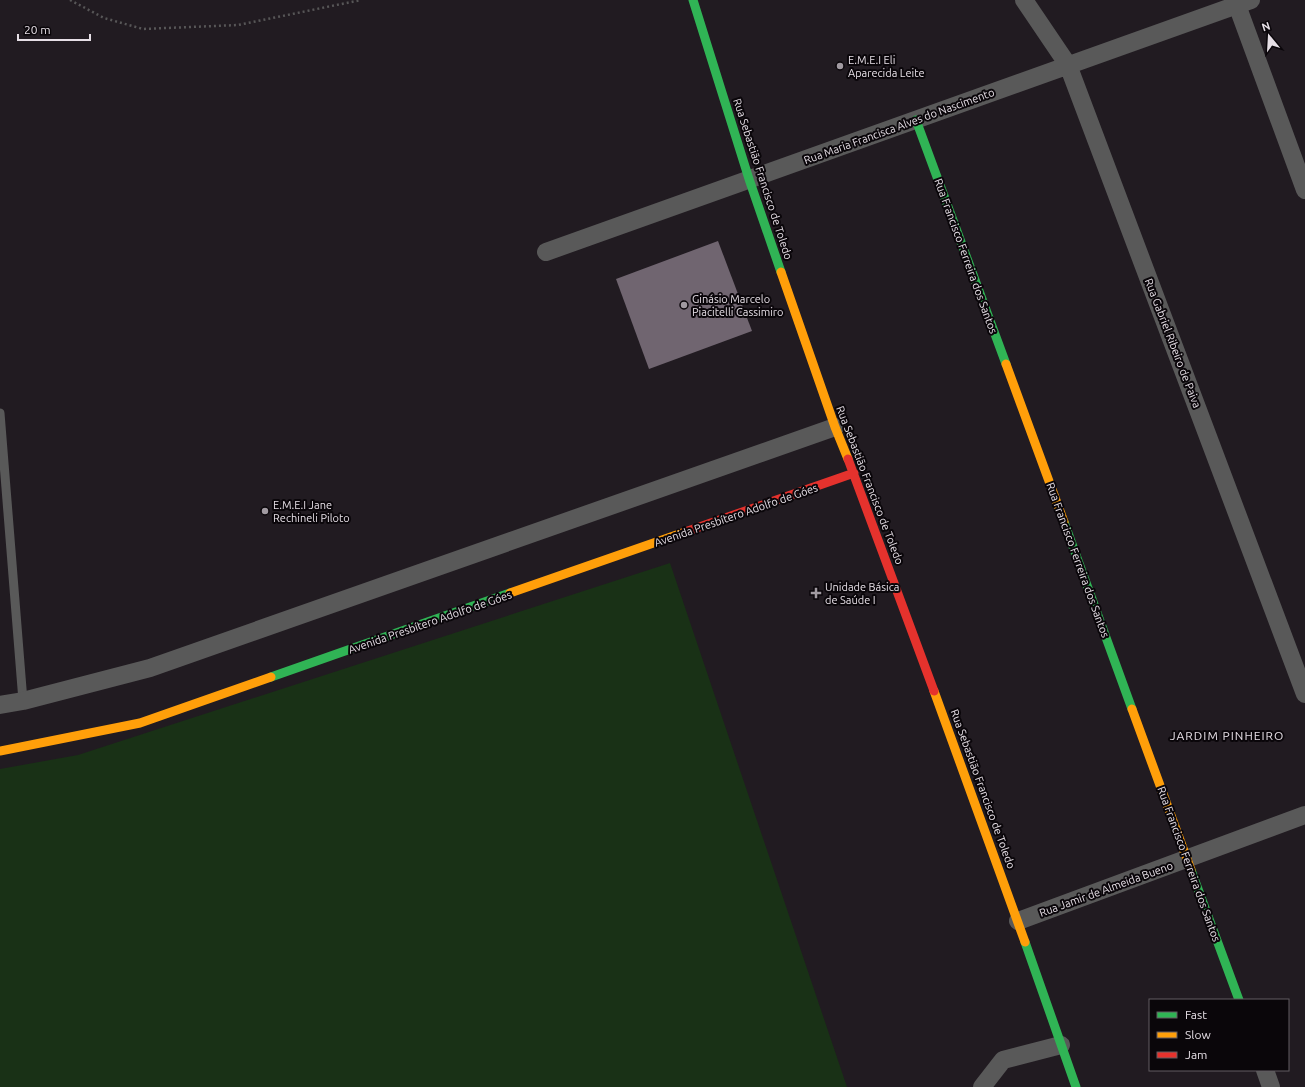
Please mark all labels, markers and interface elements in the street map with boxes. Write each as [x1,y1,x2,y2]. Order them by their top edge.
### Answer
scale bar [18,16,90,42]
north arrow [1249,16,1289,56]
text: N [1260,20,1272,33]
text: 20 m [24,23,51,36]
place label: E.M.E.I Eli Aparecida Leite [848,54,925,79]
marker: E.M.E.I Eli Aparecida Leite [835,61,845,71]
street label: Rua Maria Francisca Alves do Nascimento [802,86,996,166]
street label: Rua Sebastião Francisco de Toledo [731,97,795,261]
street label: Rua Francisco Ferreira dos Santos [932,177,1000,335]
street label: Rua Gabriel Ribeiro de Paiva [1143,277,1203,409]
place label: Ginásio Marcelo Piacitelli Cassimiro [692,293,783,318]
marker: Ginásio Marcelo Piacitelli Cassimiro [679,300,689,310]
street label: Rua Sebastião Francisco de Toledo [834,404,906,566]
street label: Avenida Presbítero Adolfo de Góes [653,481,819,549]
street label: Rua Francisco Ferreira dos Santos [1044,481,1112,639]
place label: E.M.E.I Jane Rechineli Piloto [273,499,350,524]
marker: E.M.E.I Jane Rechineli Piloto [260,506,270,516]
place label: Unidade Básica de Saúde I [825,581,899,606]
marker: Unidade Básica de Saúde I [810,587,822,599]
street label: Avenida Presbítero Adolfo de Góes [347,588,513,656]
street label: Rua Sebastião Francisco de Toledo [948,708,1018,870]
district label: JARDIM PINHEIRO [1170,729,1284,742]
street label: Rua Francisco Ferreira dos Santos [1155,785,1223,943]
street label: Rua Jamir de Almeida Bueno [1038,859,1174,919]
legend [1149,999,1289,1071]
text: Fast [1185,1008,1207,1021]
text: Slow [1185,1028,1211,1041]
text: Jam [1185,1048,1207,1061]

